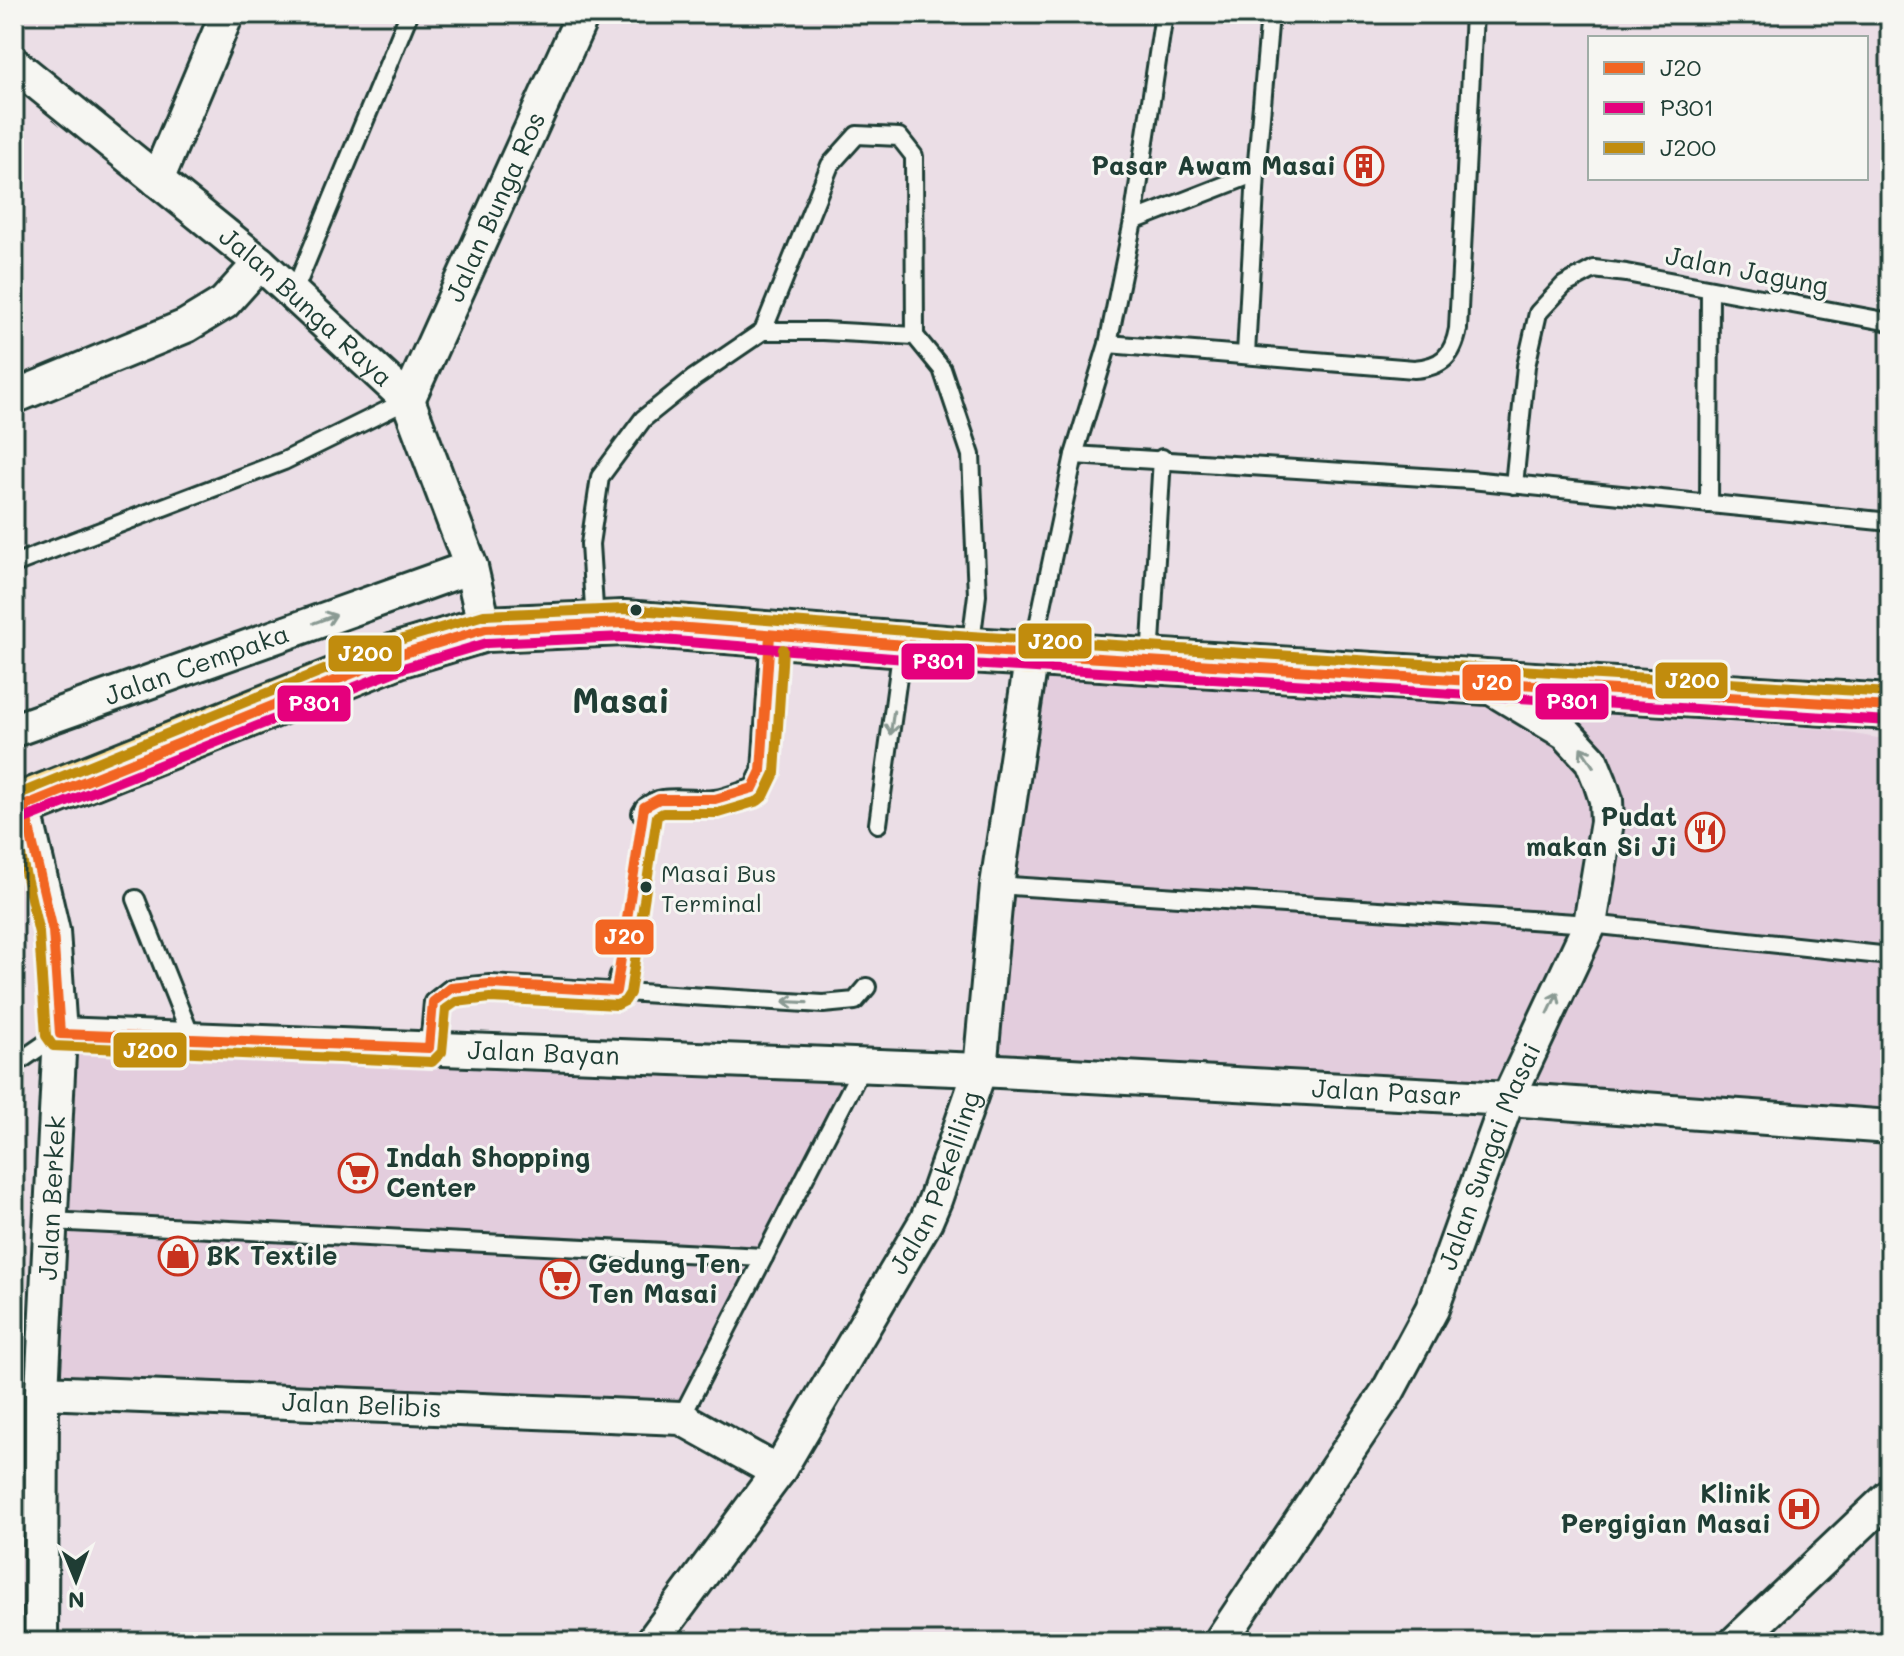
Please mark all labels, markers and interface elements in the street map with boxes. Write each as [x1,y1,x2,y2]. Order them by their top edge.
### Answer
legend [1588,36,1868,180]
text: J20 [1660,51,1702,82]
text: P301 [1660,91,1714,122]
street label: Jalan Bunga Ros [437,106,552,307]
text: J200 [1660,131,1716,162]
building icon: Pasar Awam Masai [1343,145,1385,187]
place label: Pasar Awam Masai [1091,148,1336,182]
street label: Jalan Bunga Raya [213,219,401,394]
street label: Jalan Jagung [1663,238,1832,302]
unlabelled marker [628,602,644,618]
one-way arrow [312,611,336,625]
street label: Jalan Cempaka [99,615,293,712]
line badge: J200 [1017,622,1093,660]
text: J200 [1027,626,1083,655]
line badge: J200 [327,634,403,673]
text: J200 [337,638,393,667]
line badge: P301 [900,642,976,681]
text: P301 [912,646,964,675]
line badge: J200 [1654,661,1729,700]
line badge: J20 [1461,663,1522,702]
text: J200 [1664,665,1720,694]
text: J20 [1472,667,1512,696]
district label: Masai [572,677,670,722]
line badge: P301 [1534,682,1610,721]
line badge: P301 [276,684,352,723]
text: P301 [1546,686,1598,715]
text: P301 [288,688,340,717]
one-way arrow [884,709,899,736]
one-way arrow [1578,746,1595,768]
place label: Pudat makan Si Ji [1526,799,1677,863]
restaurant icon: Pudat makan Si Ji [1684,811,1726,853]
place label: Masai Bus Terminal [661,857,776,918]
marker: Masai Bus Terminal [638,879,654,895]
line badge: J20 [594,918,655,956]
text: J20 [604,921,644,950]
one-way arrow [1546,991,1561,1015]
one-way arrow [782,994,809,1009]
line badge: J200 [112,1031,188,1069]
street label: Jalan Bayan [467,1032,621,1072]
text: J200 [122,1035,178,1064]
street label: Jalan Sungai Masai [1430,1037,1548,1274]
street label: Jalan Pasar [1311,1070,1463,1112]
street label: Jalan Pekeliling [880,1086,988,1280]
street label: Jalan Berkek [30,1115,72,1281]
place label: Indah Shopping Center [386,1140,590,1204]
supermarket icon: Indah Shopping Center [337,1152,379,1194]
shop icon: BK Textile [157,1235,199,1277]
place label: BK Textile [206,1238,337,1272]
place label: Gedung Ten Ten Masai [588,1246,740,1310]
supermarket icon: Gedung Ten Ten Masai [539,1258,581,1300]
street label: Jalan Belibis [281,1384,442,1424]
place label: Klinik Pergigian Masai [1561,1476,1771,1540]
hospital icon: Klinik Pergigian Masai [1778,1488,1820,1530]
north arrow [36,1540,116,1620]
text: N [68,1586,85,1615]

